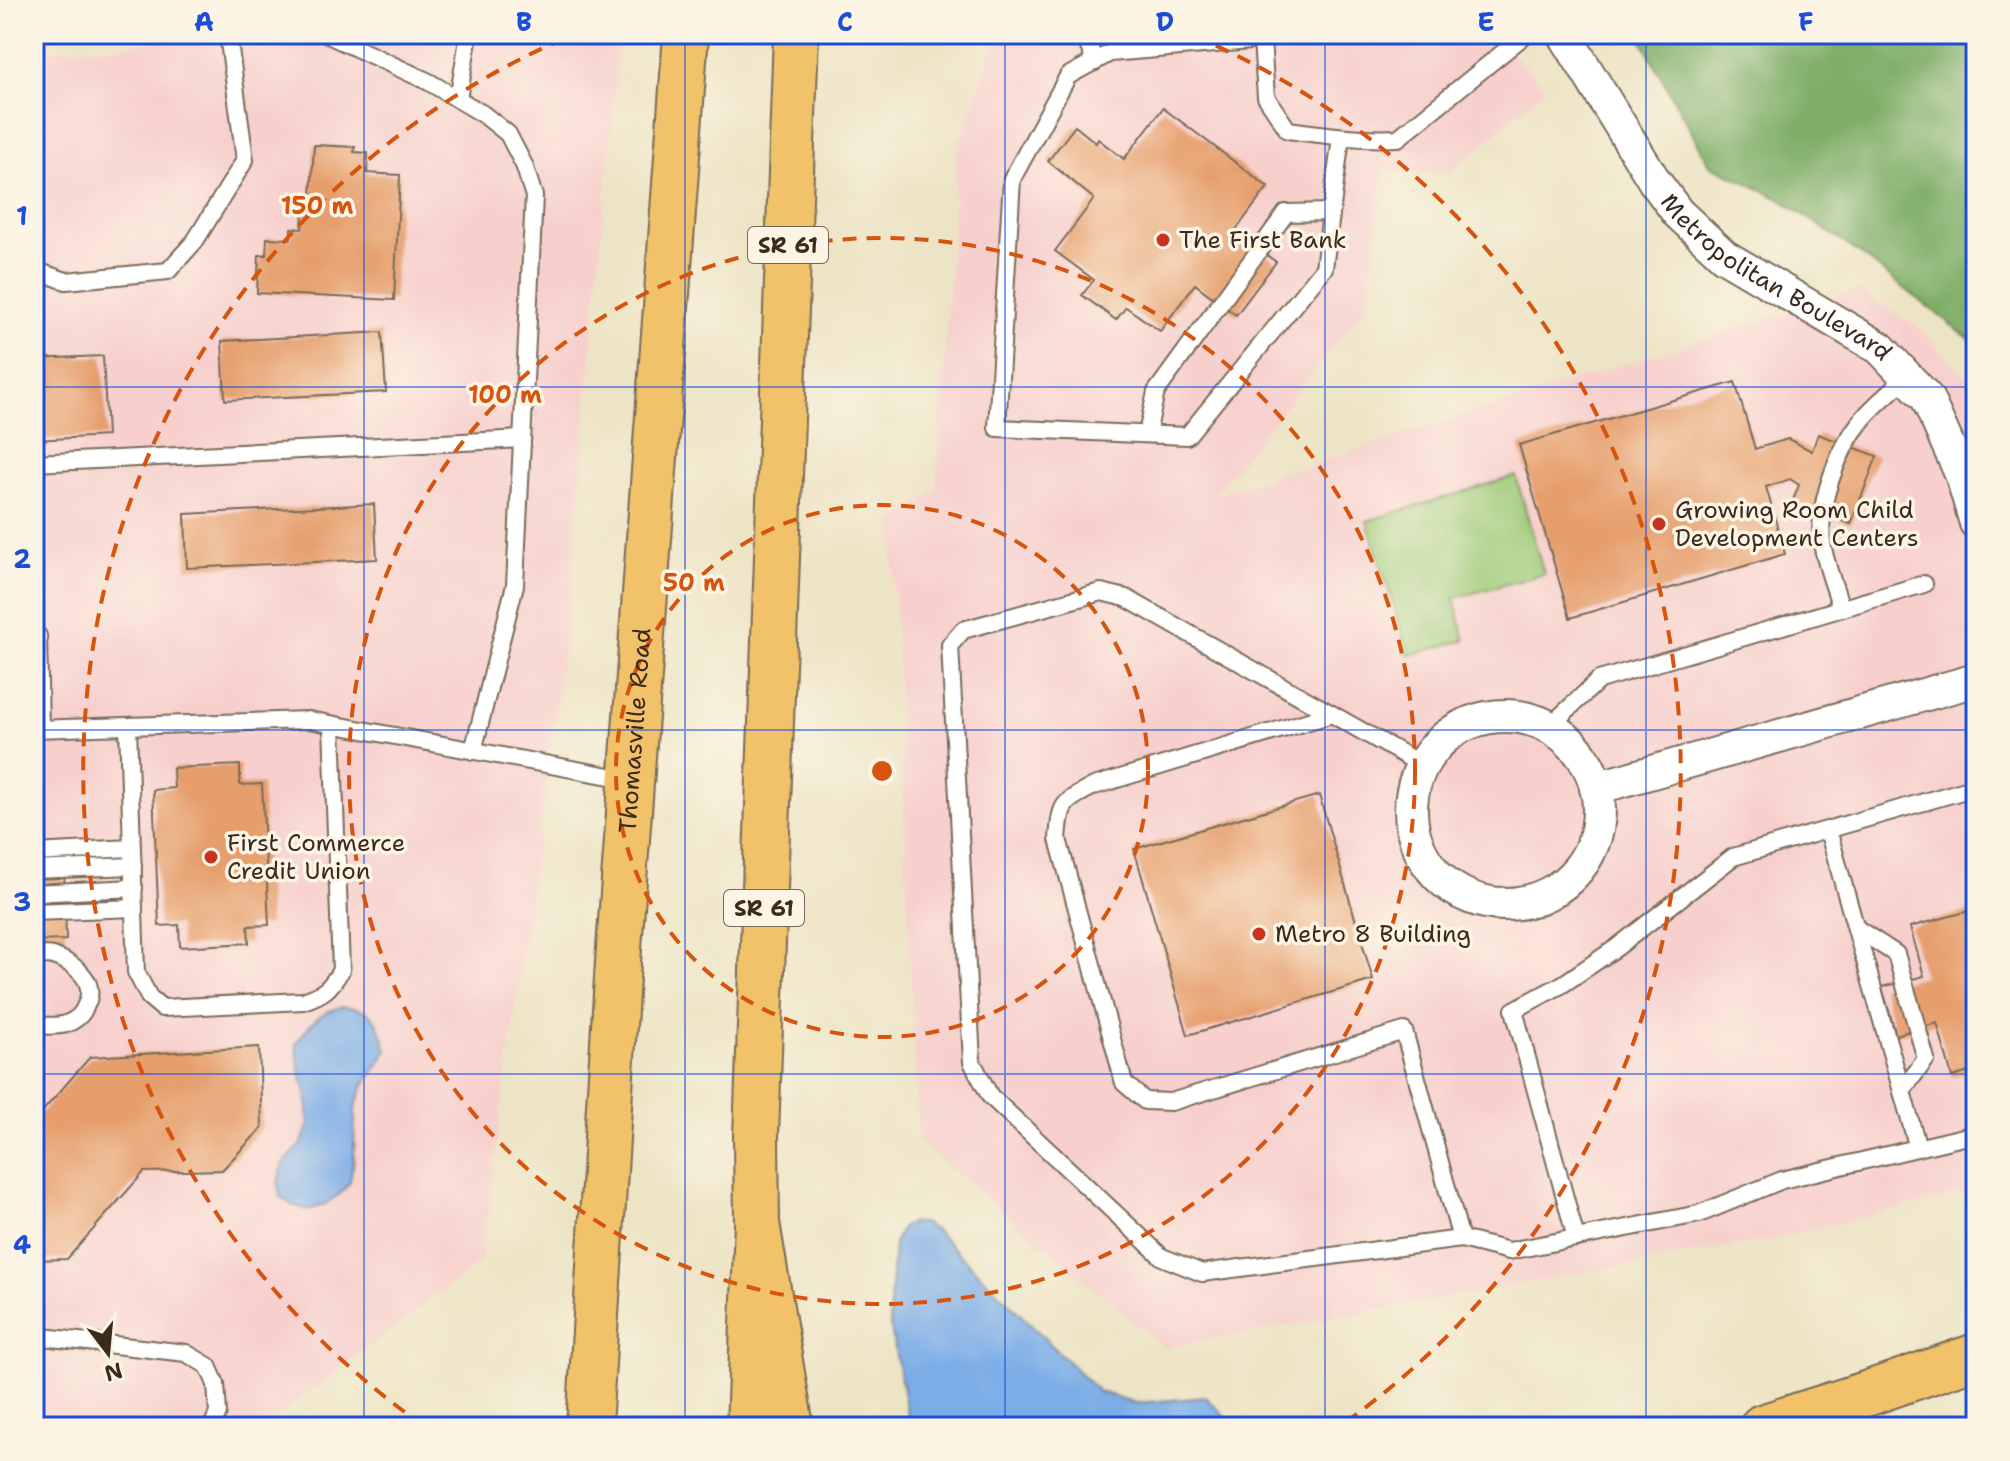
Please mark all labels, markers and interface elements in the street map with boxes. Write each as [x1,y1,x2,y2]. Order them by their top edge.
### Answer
text: A [194,4,214,39]
text: B [516,4,532,39]
text: C [837,4,853,39]
text: D [1156,4,1174,39]
text: E [1477,4,1495,39]
text: F [1798,4,1814,39]
street label: Metropolitan Boulevard [1653,187,1900,367]
text: 150 m [281,190,353,222]
text: 1 [16,198,28,233]
place label: The First Bank [1179,224,1347,256]
road number: SR 61 [748,227,828,263]
marker: The First Bank [1154,231,1172,249]
text: 100 m [468,379,542,411]
place label: Growing Room Child Development Centers [1675,494,1919,554]
marker: Growing Room Child Development Centers [1650,515,1668,533]
text: 2 [13,541,31,576]
text: 50 m [663,567,725,599]
street label: Thomasville Road [611,627,658,834]
centre of rings [868,757,896,785]
place label: First Commerce Credit Union [227,827,405,887]
marker: First Commerce Credit Union [202,848,220,866]
text: 3 [13,884,31,919]
road number: SR 61 [724,890,804,926]
place label: Metro 8 Building [1275,918,1471,950]
marker: Metro 8 Building [1250,925,1268,943]
text: 4 [13,1227,31,1262]
north arrow [68,1313,148,1393]
text: N [101,1355,126,1388]

